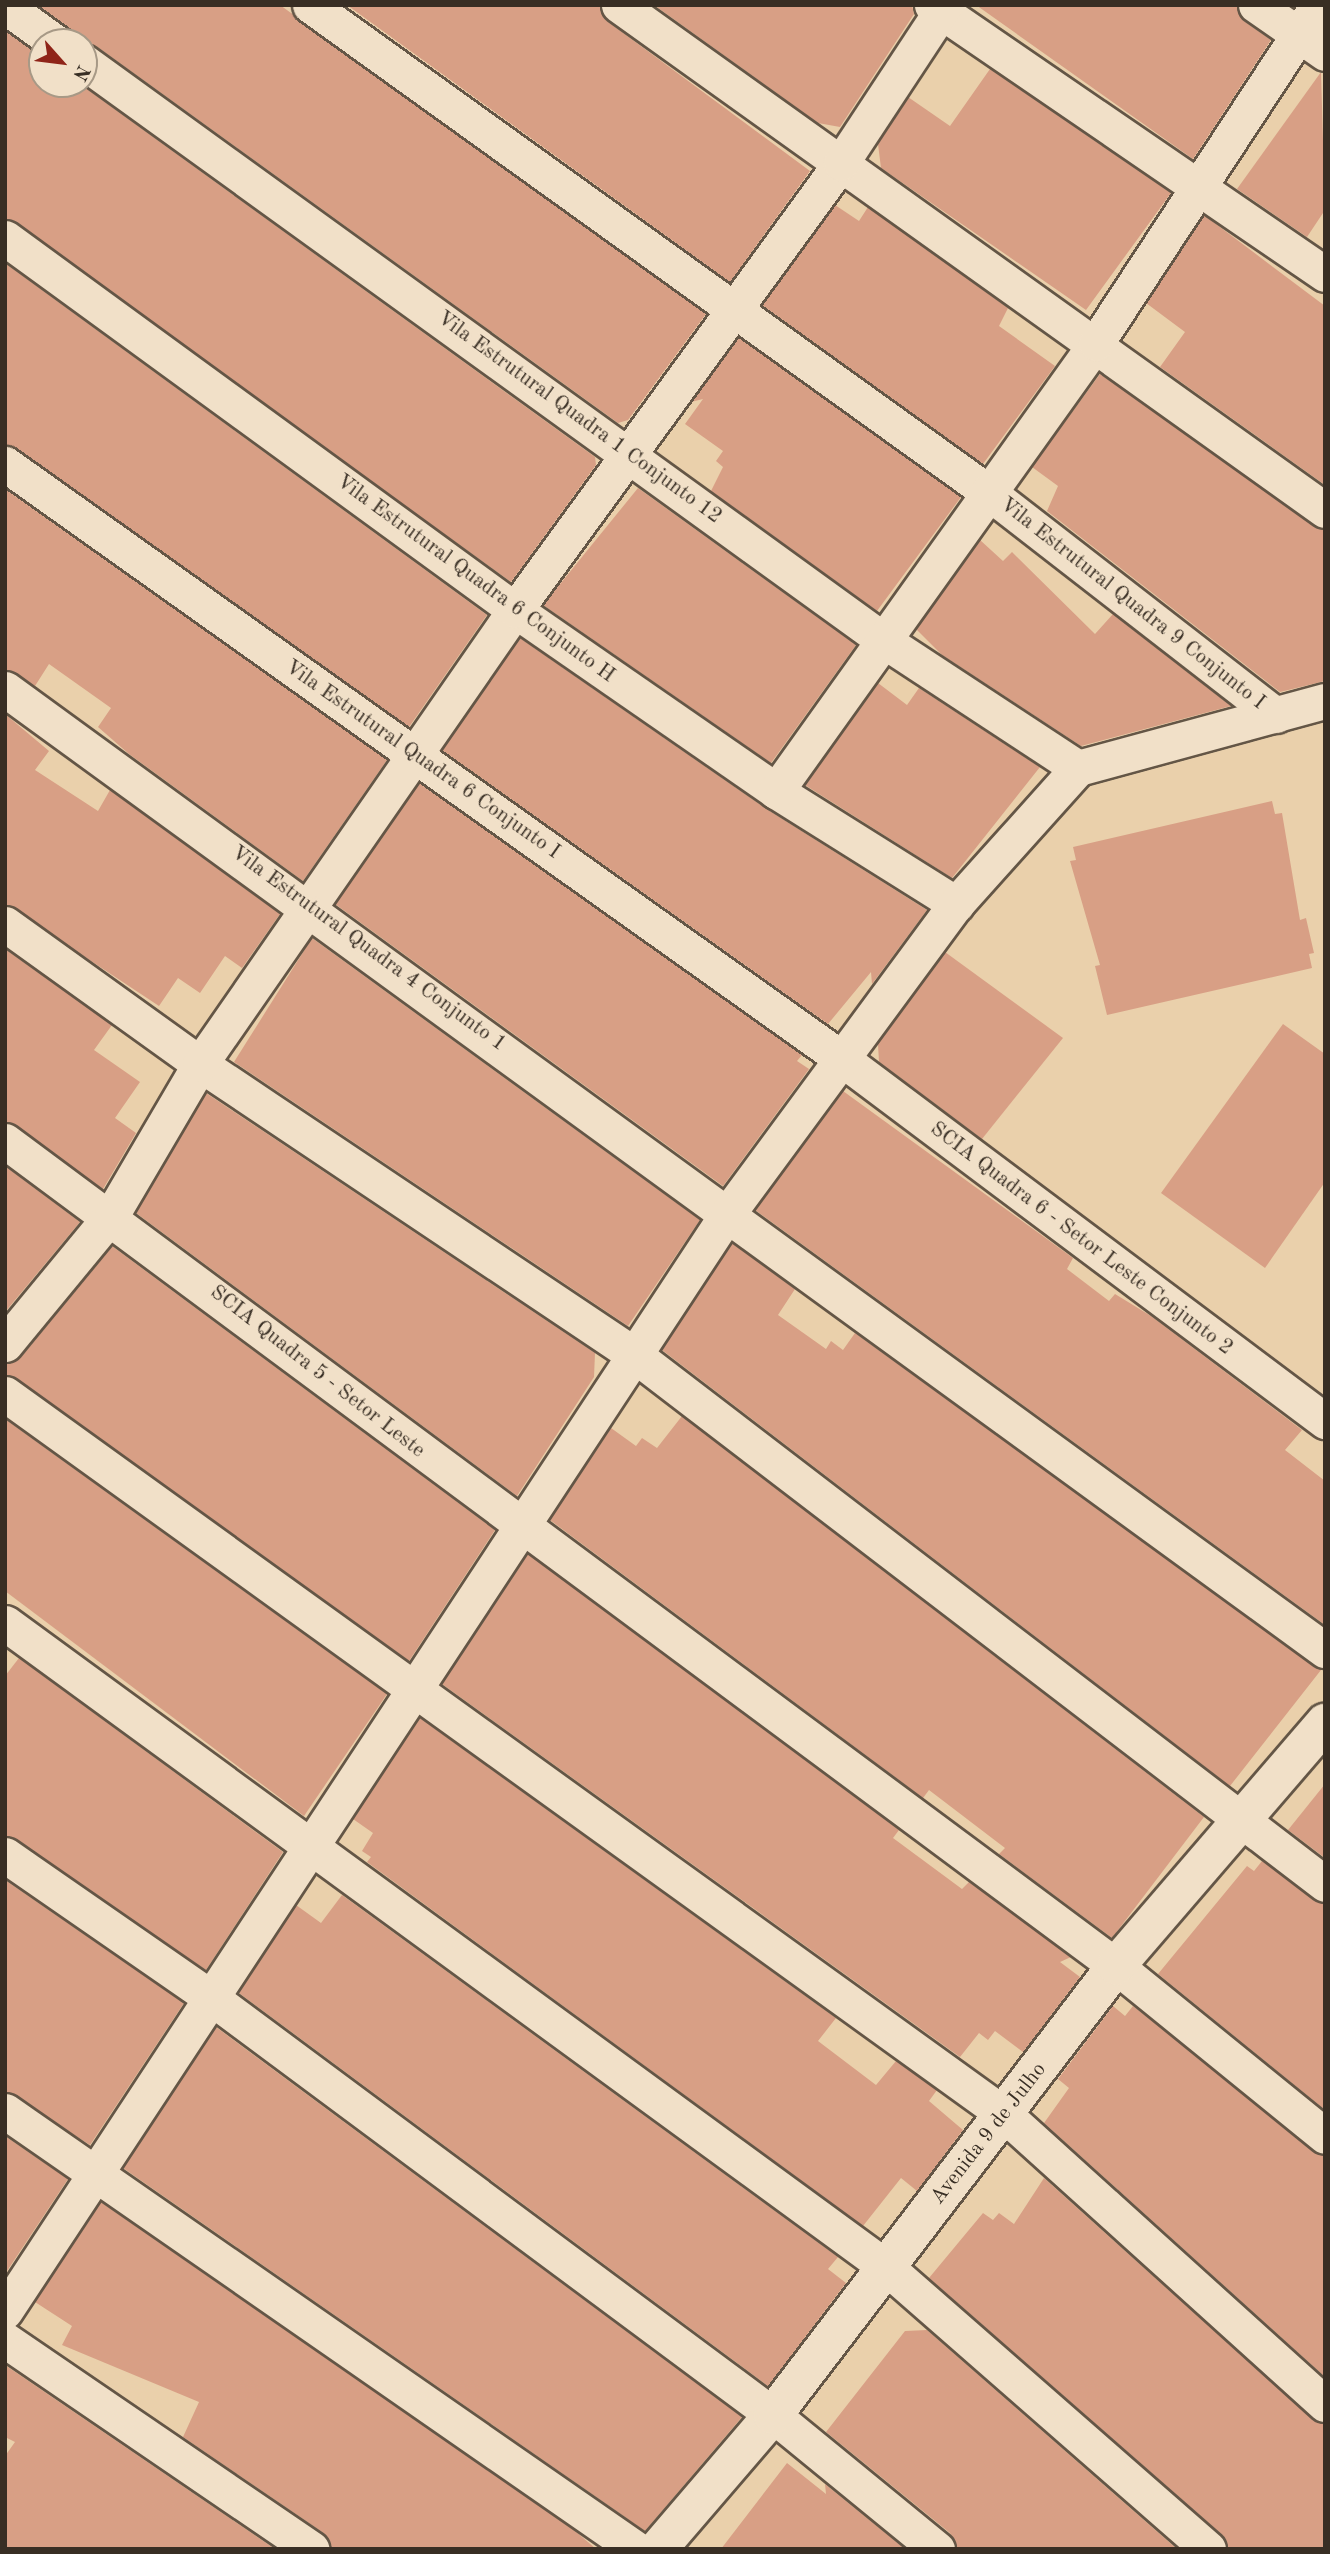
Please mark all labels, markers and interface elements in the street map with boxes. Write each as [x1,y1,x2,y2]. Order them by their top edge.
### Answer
north arrow [28,28,98,98]
text: N [68,61,92,83]
street label: Vila Estrutural Quadra 1 Conjunto 12 [432,306,726,530]
street label: Vila Estrutural Quadra 6 Conjunto H [331,469,619,689]
street label: Vila Estrutural Quadra 9 Conjunto I [994,493,1270,715]
street label: Vila Estrutural Quadra 6 Conjunto I [280,655,564,865]
street label: Vila Estrutural Quadra 4 Conjunto 1 [226,841,510,1057]
street label: SCIA Quadra 6 - Setor Leste Conjunto 2 [925,1117,1237,1361]
street label: SCIA Quadra 5 - Setor Leste [204,1280,430,1464]
street label: Avenida 9 de Julho [926,2058,1052,2210]

